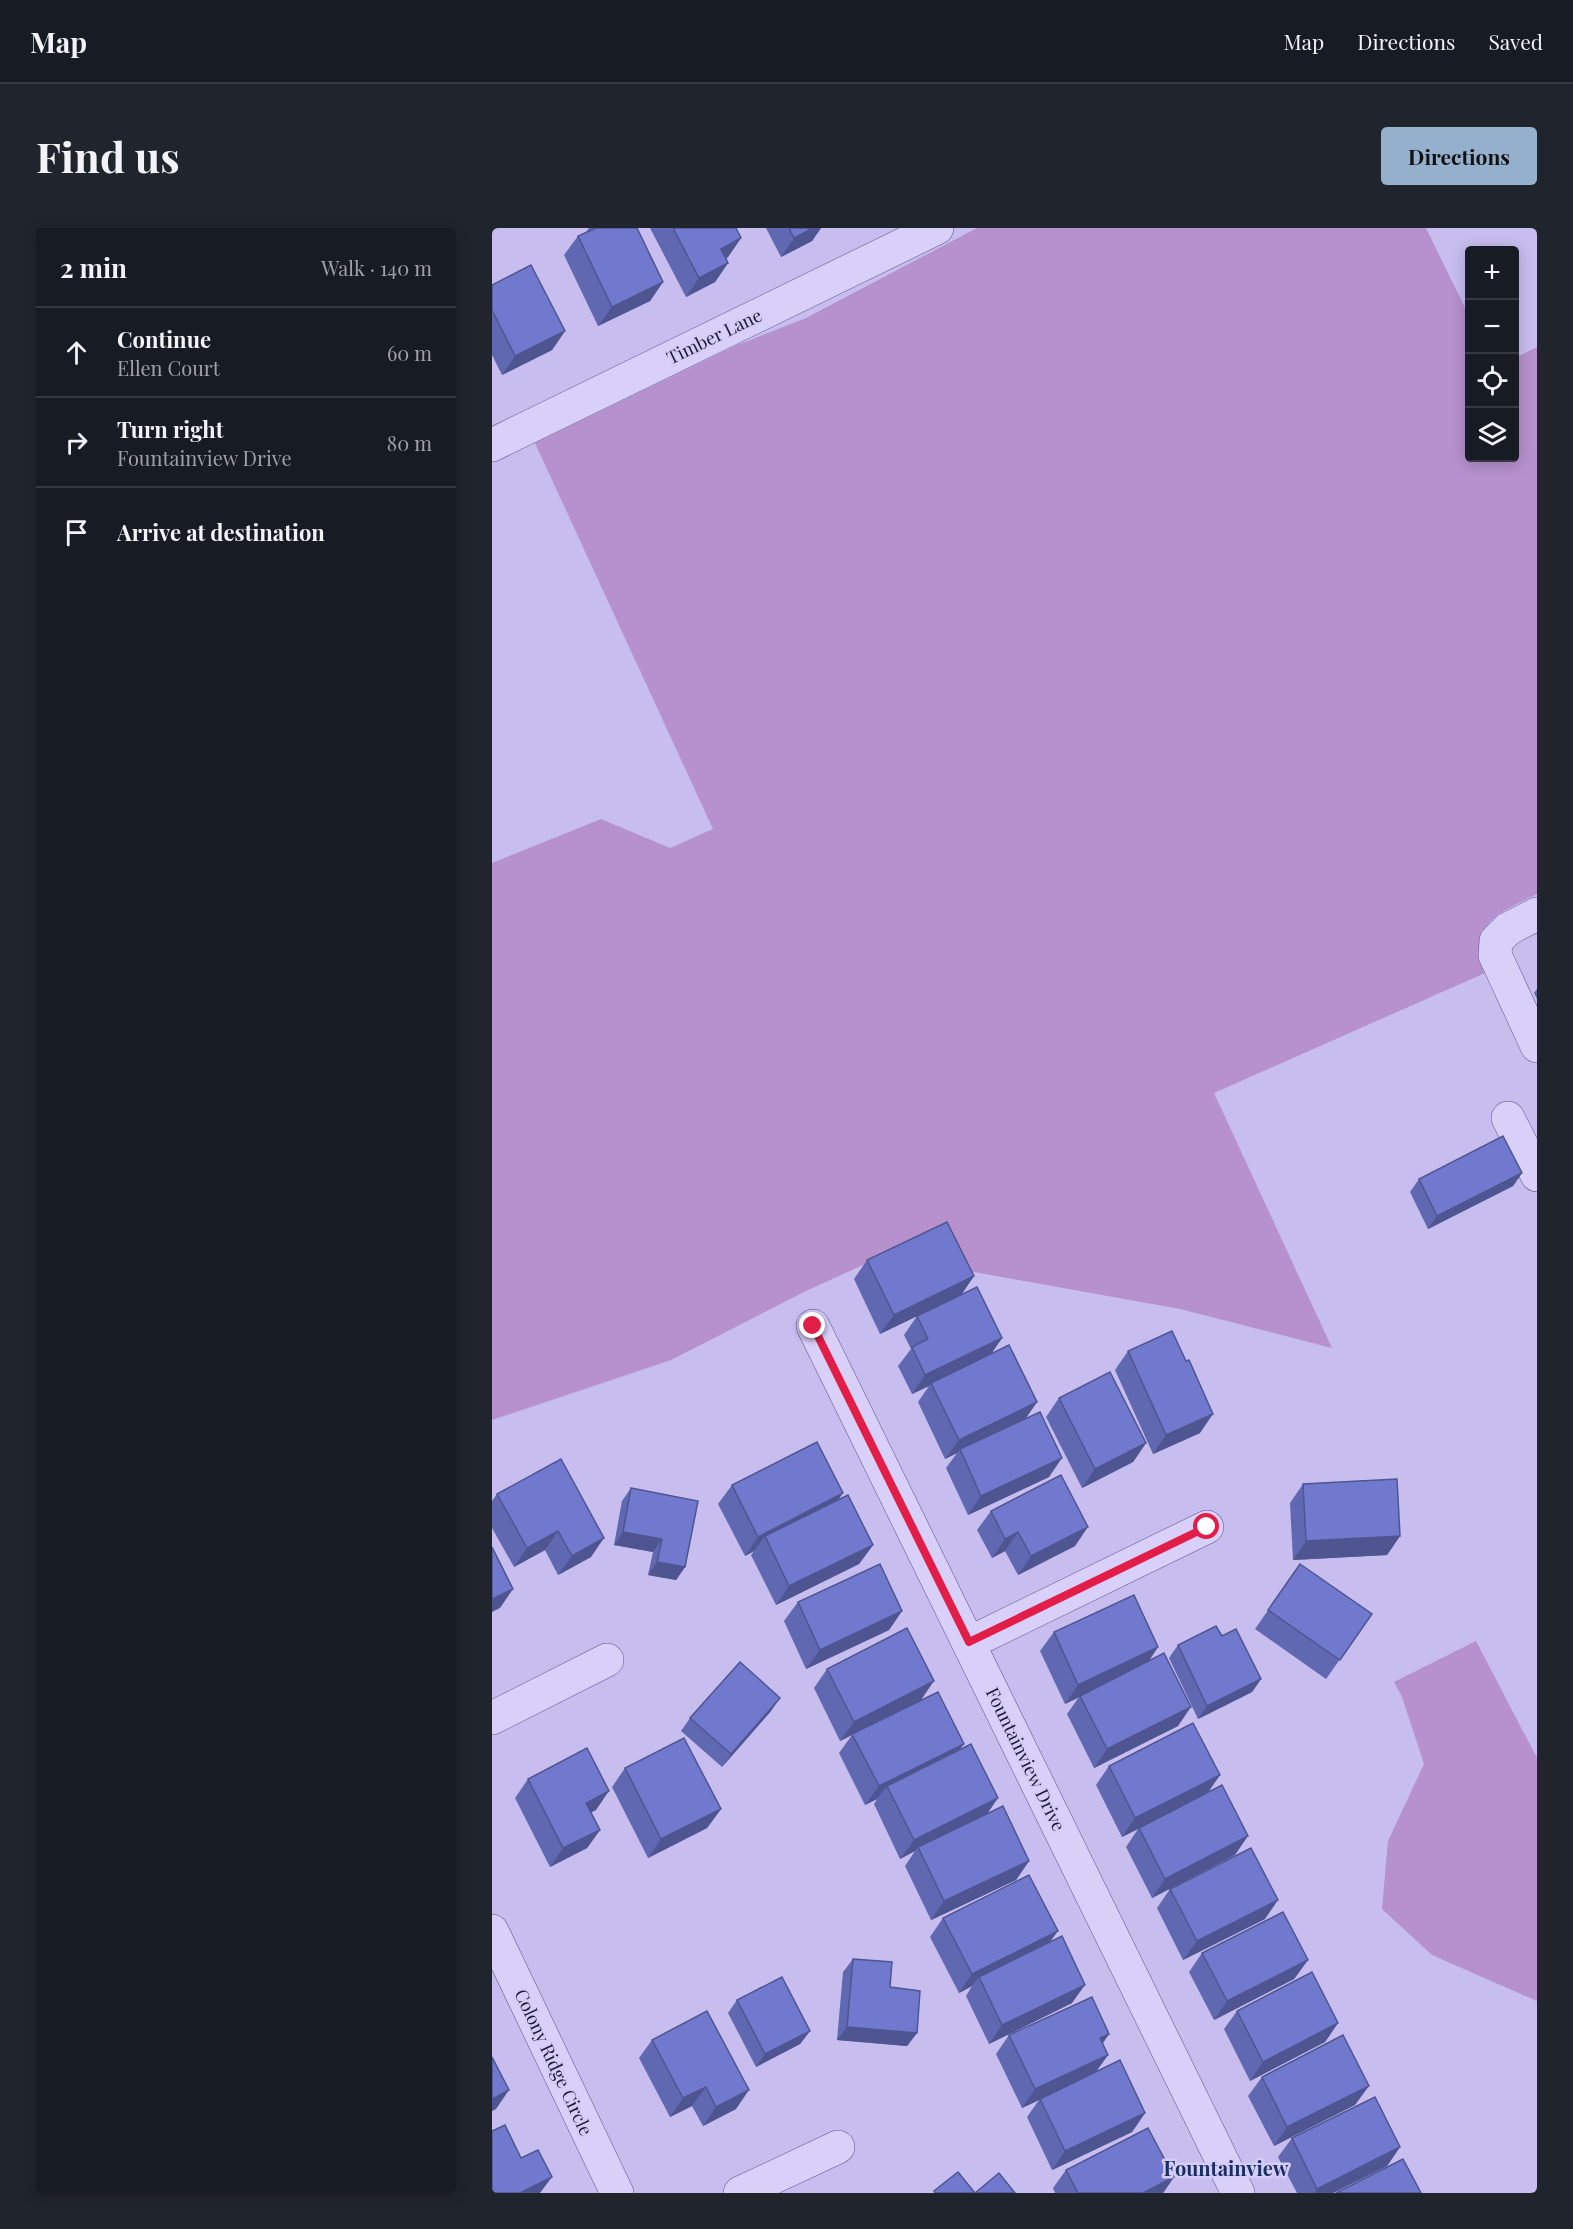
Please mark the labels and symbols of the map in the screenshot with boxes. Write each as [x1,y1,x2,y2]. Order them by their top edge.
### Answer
street label: Timber Lane [662,303,766,369]
route end [799,1312,825,1338]
route start [1193,1513,1219,1539]
street label: Fountainview Drive [981,1683,1071,1835]
street label: Colony Ridge Circle [510,1985,598,2139]
district label: Fountainview [1164,2154,1289,2181]

